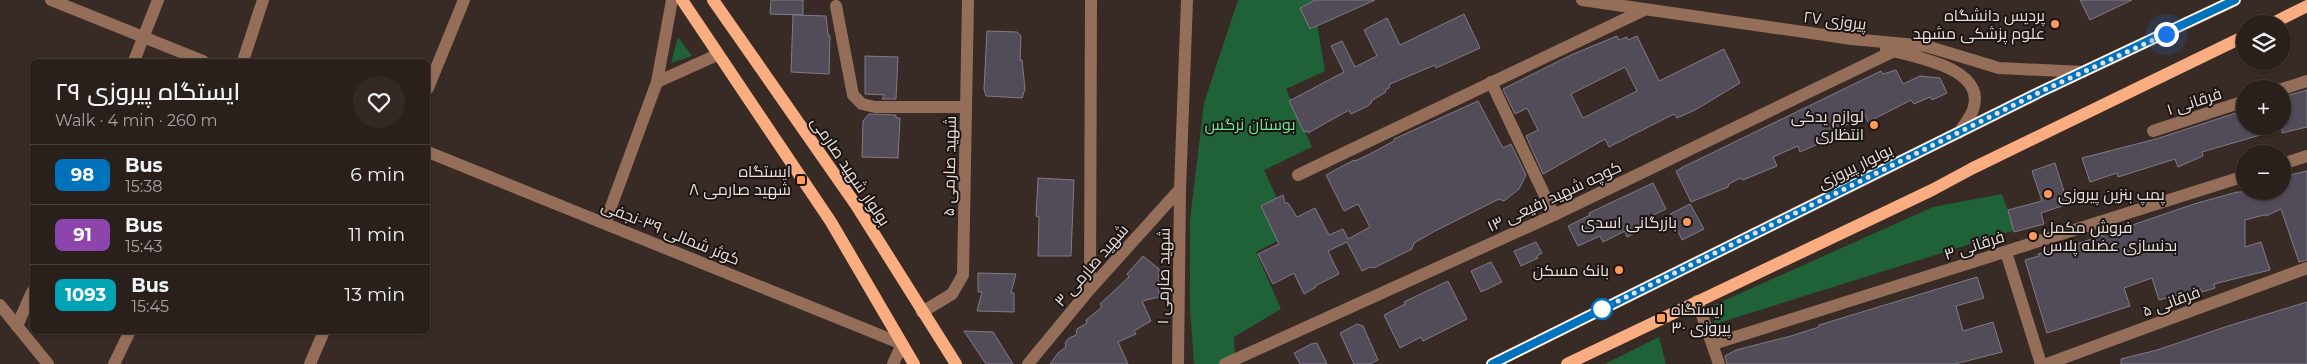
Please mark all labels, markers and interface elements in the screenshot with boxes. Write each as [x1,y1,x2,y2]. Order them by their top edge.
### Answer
place label: پردیس دانشگاه علوم پزشکی مشهد [1913,6,2046,45]
street label: پیروزی ۲۷ [1802,7,1868,36]
map controls [2236,15,2291,200]
button: layers [2236,15,2291,70]
marker: پردیس دانشگاه علوم پزشکی مشهد [2049,18,2061,30]
your location [2154,22,2179,47]
button: heart [353,76,405,128]
text: ایستگاه پیروزی ۲۹ [55,77,240,106]
button: + [2236,80,2291,135]
street label: فرقانی ۱ [2164,84,2224,120]
place label: لوازم یدکی انتظاری [1791,107,1864,145]
text: Walk · 4 min · 260 m [55,111,217,130]
street label: بولوار شهید صارمی [806,113,894,230]
park label: بوستان نرگس [1205,115,1295,135]
street label: شهید صارمی ۵ [939,116,961,217]
marker: لوازم یدکی انتظاری [1868,119,1880,131]
street label: بولوار پیروزی [1815,140,1897,195]
button: − [2236,145,2291,200]
text: Bus [125,154,163,177]
street label: کوچه شهید رفیعی ۱۳ [1484,157,1625,238]
place label: ایستگاه شهید صارمی ۸ [689,162,791,200]
text: 6 min [350,163,405,186]
text: 98 [71,164,94,186]
marker: ایستگاه شهید صارمی ۸ [795,174,807,186]
text: 15:38 [125,177,162,196]
place label: پمپ بنزین پیروزی [2058,185,2166,206]
marker: پمپ بنزین پیروزی [2042,188,2054,200]
street label: کوثر شمالی ۳۹-نجفی [598,196,743,270]
place label: بازرگانی اسدی [1581,213,1677,233]
text: Bus [125,214,163,237]
marker: بازرگانی اسدی [1681,216,1693,228]
place label: فروش مکمل بدنسازی عضله پلاس [2043,218,2177,257]
street label: شهید صارمی ۳ [1051,220,1133,311]
text: 11 min [348,223,405,246]
text: 91 [73,224,92,246]
street label: شهید صارمی ۱ [1153,227,1175,325]
street label: فرقانی ۳ [1942,227,2007,265]
marker: فروش مکمل بدنسازی عضله پلاس [2027,230,2039,242]
text: 15:43 [125,237,163,256]
place label: بانک مسکن [1533,261,1609,281]
marker: بانک مسکن [1613,264,1625,276]
text: Bus [131,274,169,297]
street label: فرقانی ۵ [2140,282,2203,322]
text: 13 min [344,283,405,306]
text: 1093 [65,284,106,306]
text: 15:45 [131,297,169,316]
unlabelled marker [1591,298,1613,320]
place label: ایستگاه پیروزی ۳۰ [1671,300,1732,339]
marker: ایستگاه پیروزی ۳۰ [1655,312,1667,324]

